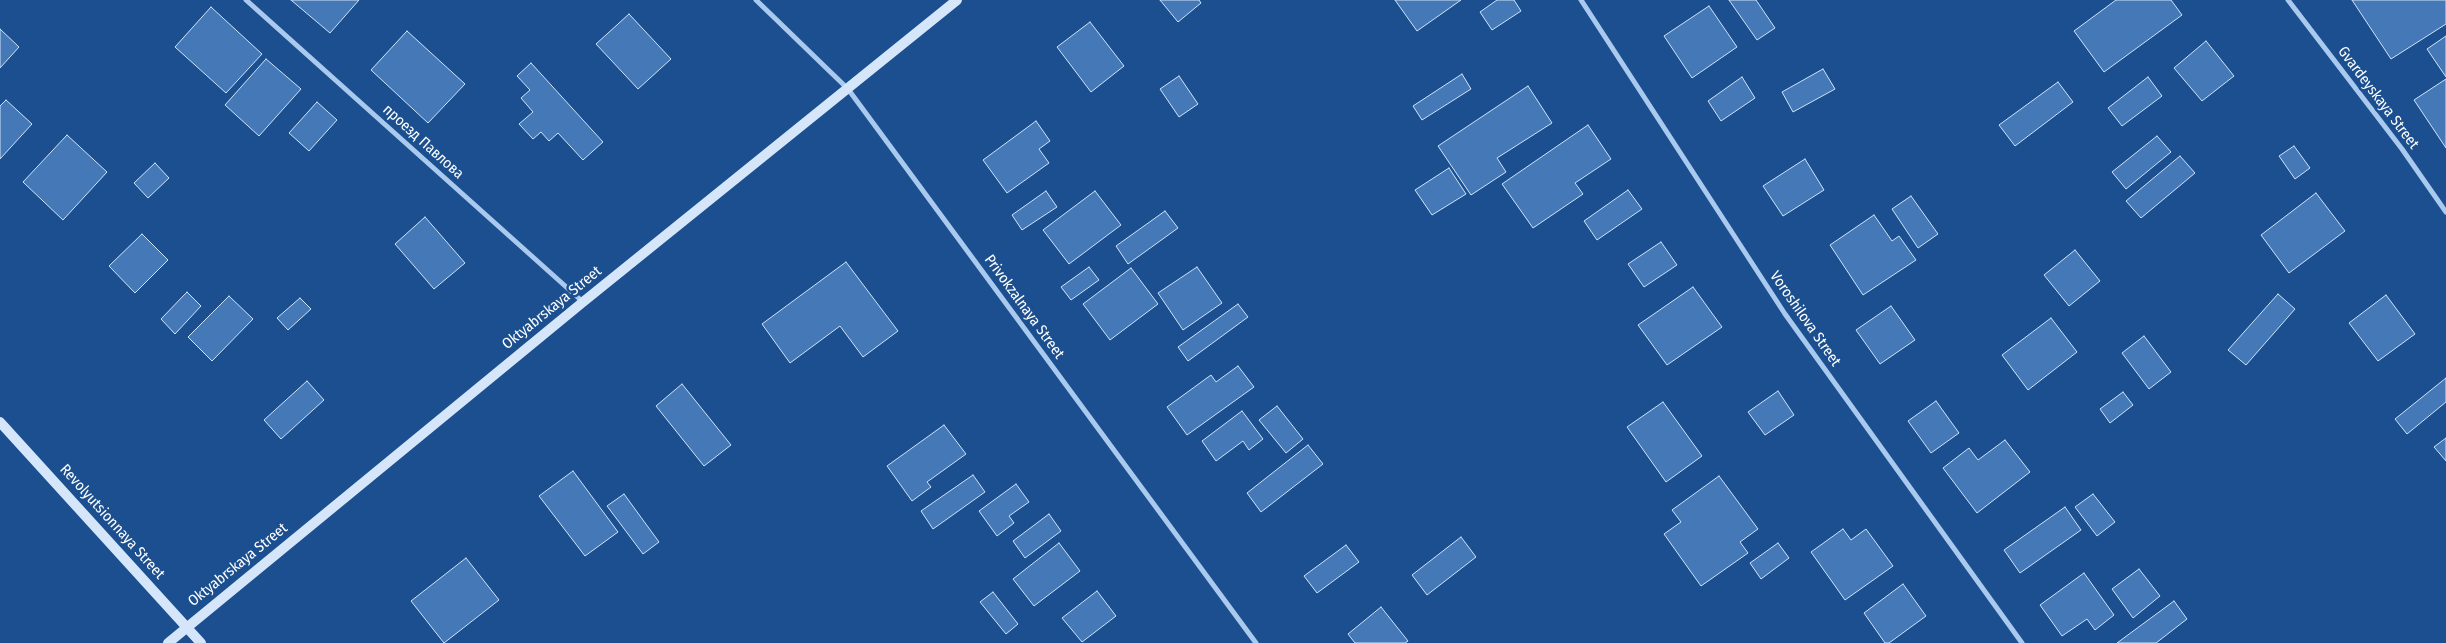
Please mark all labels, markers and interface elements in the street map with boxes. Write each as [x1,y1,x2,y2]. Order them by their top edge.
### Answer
street label: Gvardeyskaya Street [2334,43,2422,153]
street label: проезд Павлова [379,101,467,183]
street label: Privokzalnaya Street [980,251,1068,363]
street label: Oktyabrskaya Street [499,262,605,354]
street label: Voroshilova Street [1766,268,1844,370]
street label: Revolyutsionnaya Street [56,461,168,583]
street label: Oktyabrskaya Street [185,519,291,611]

